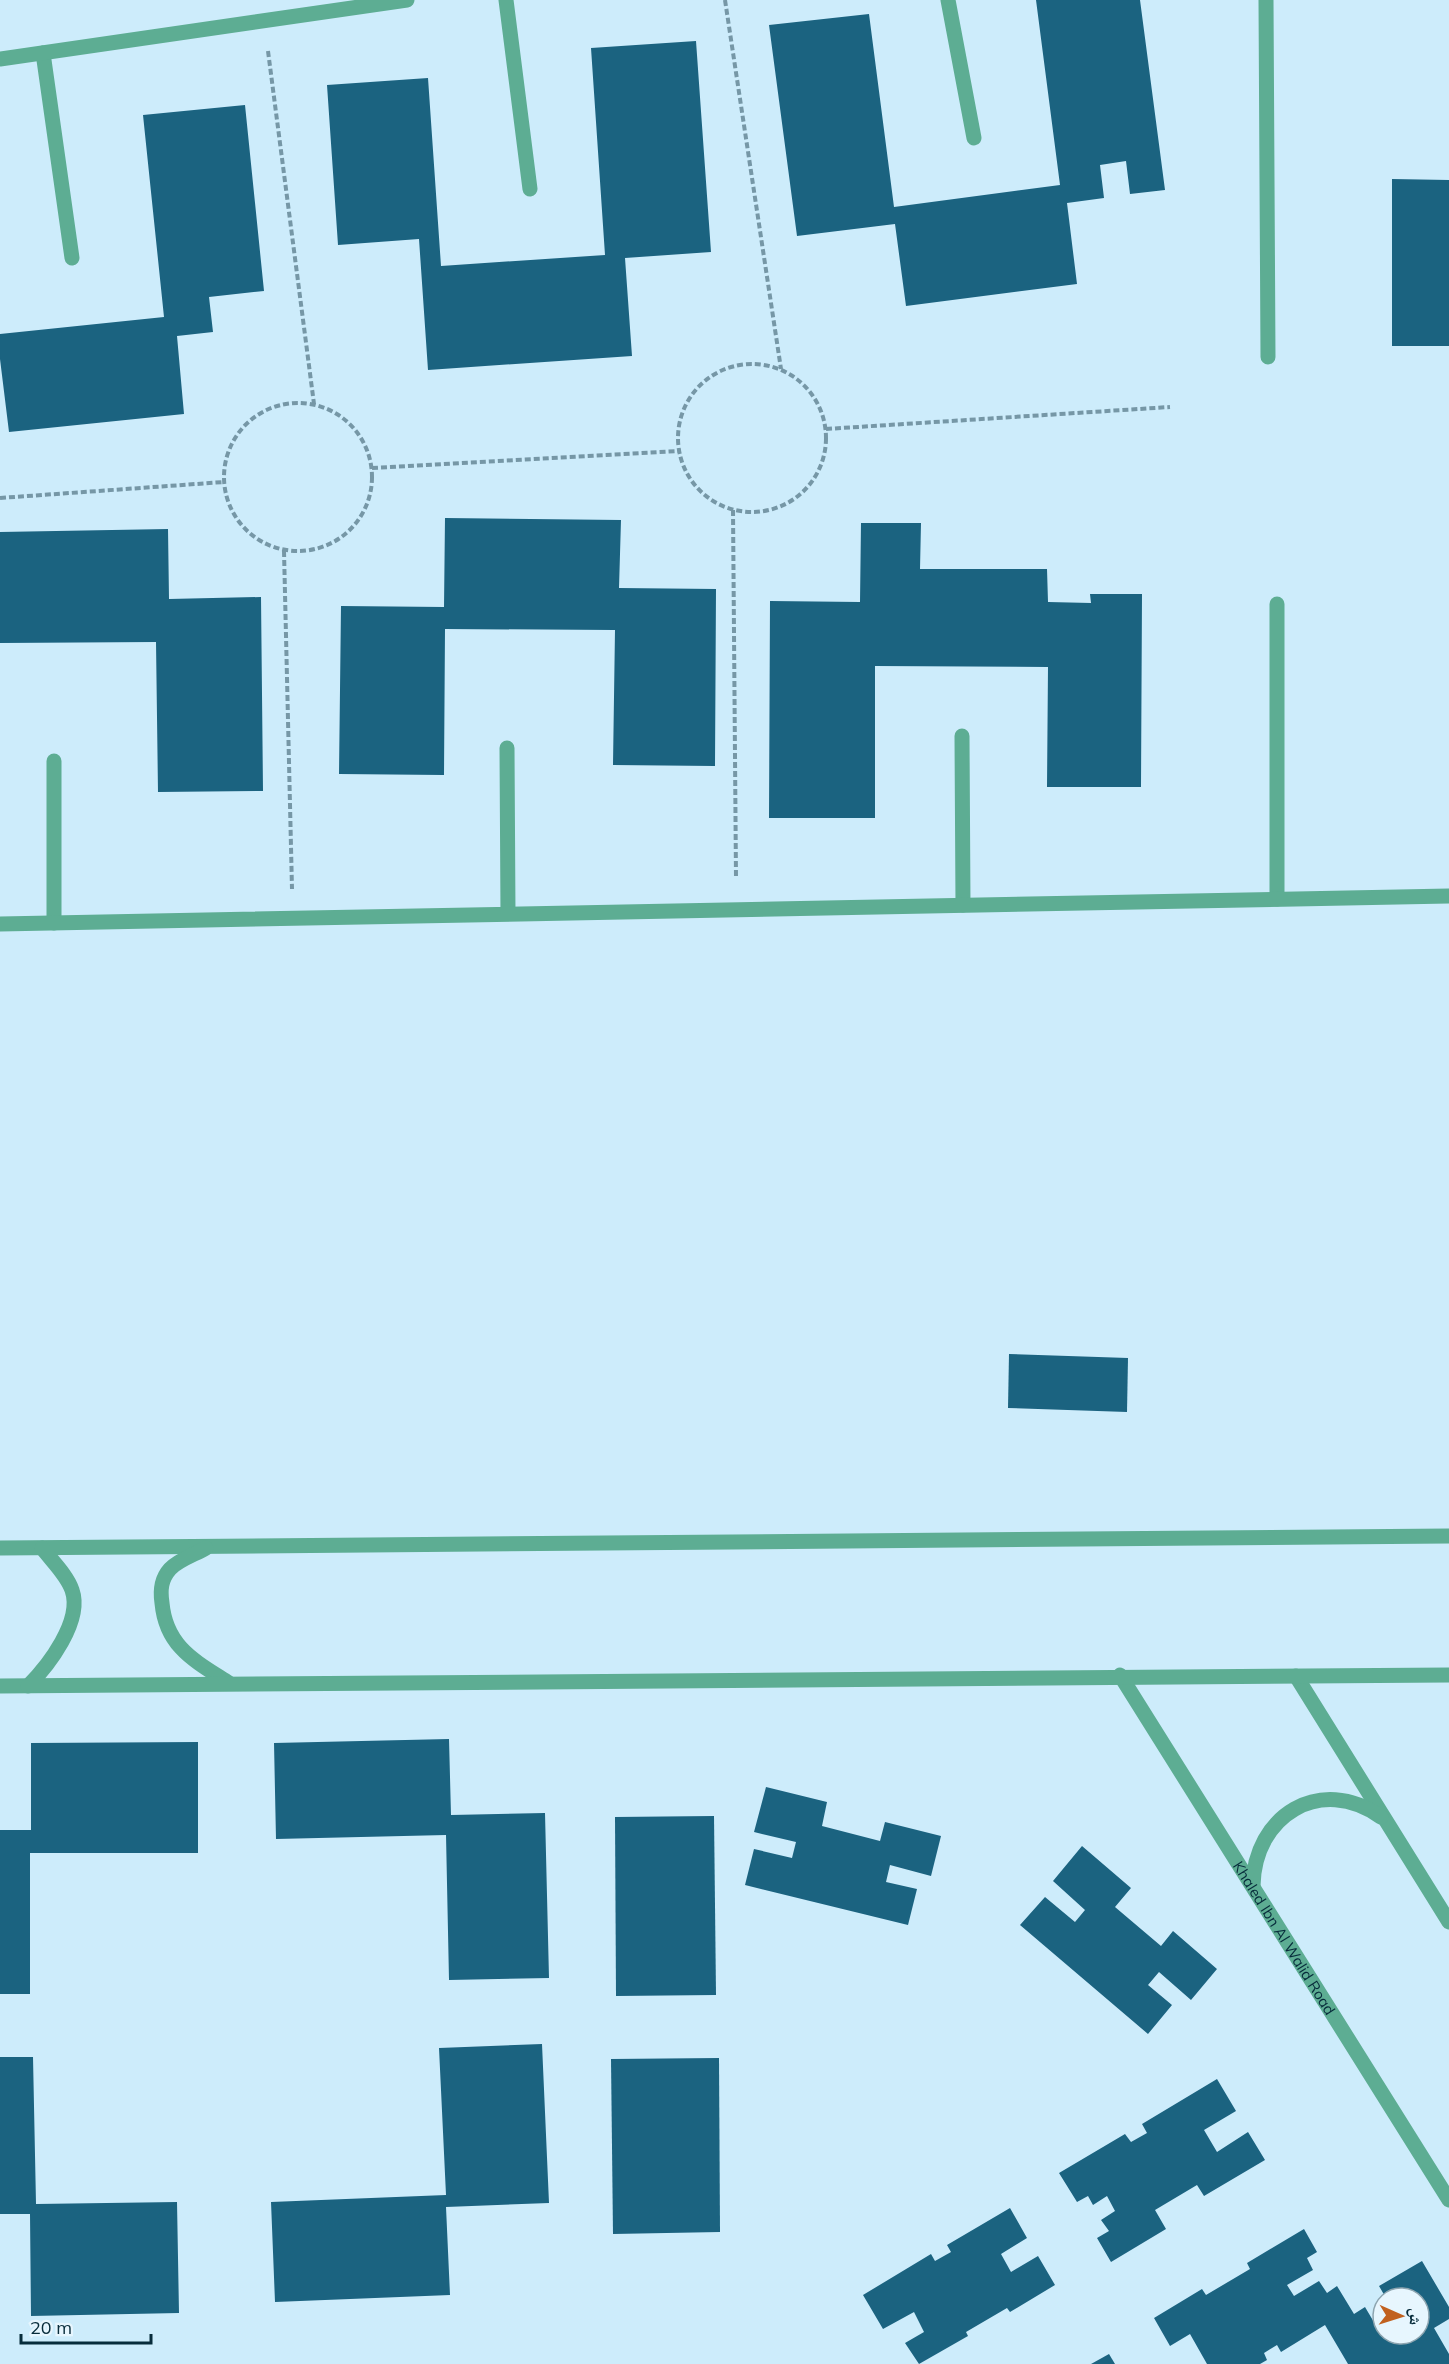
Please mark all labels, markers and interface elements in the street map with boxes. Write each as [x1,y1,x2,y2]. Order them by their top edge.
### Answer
street label: Khaled Ibn Al Walid Road [1229,1857,1340,2018]
north arrow [1371,2286,1431,2346]
scale bar [21,2307,152,2345]
text: ش [1406,2308,1426,2326]
text: 20 m [30,2316,72,2339]

